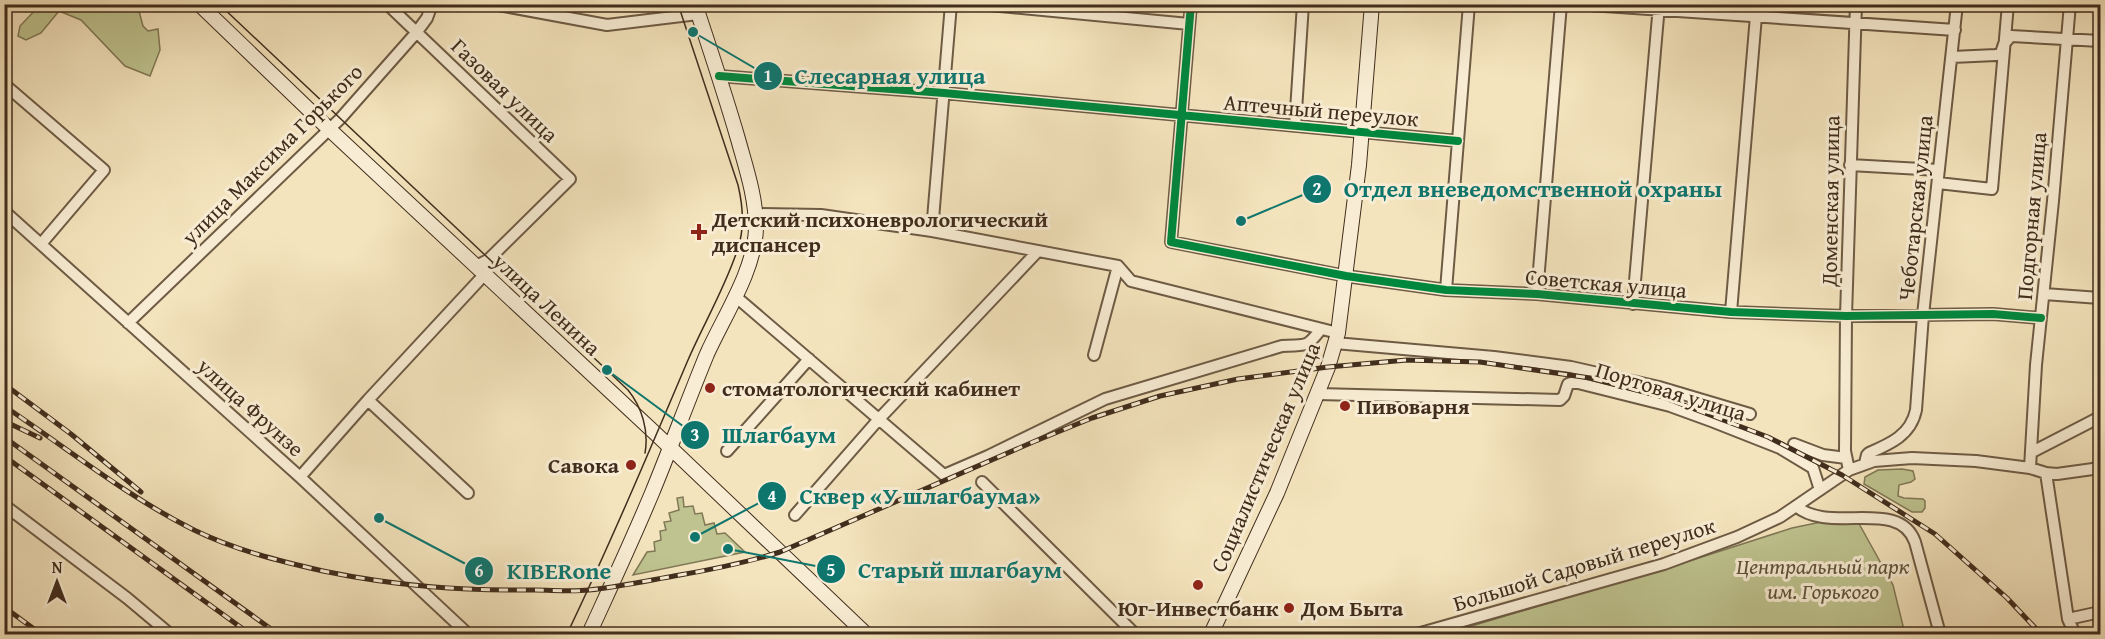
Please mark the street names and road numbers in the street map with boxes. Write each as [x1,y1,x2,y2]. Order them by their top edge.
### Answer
street label: Газовая улица [444,30,566,150]
street label: улица Максима Горького [173,56,370,253]
street label: Аптечный переулок [1222,86,1420,135]
street label: Чеботарская улица [1889,113,1941,302]
street label: Доменская улица [1812,115,1848,288]
street label: Подгорная улица [2008,130,2054,301]
street label: улица Ленина [485,245,609,363]
street label: Советская улица [1524,260,1689,306]
street label: Социалистическая улица [1202,337,1328,577]
street label: улица Фрунзе [190,350,312,464]
street label: Портовая улица [1592,353,1751,429]
street label: Большой Садовый переулок [1449,509,1720,619]

